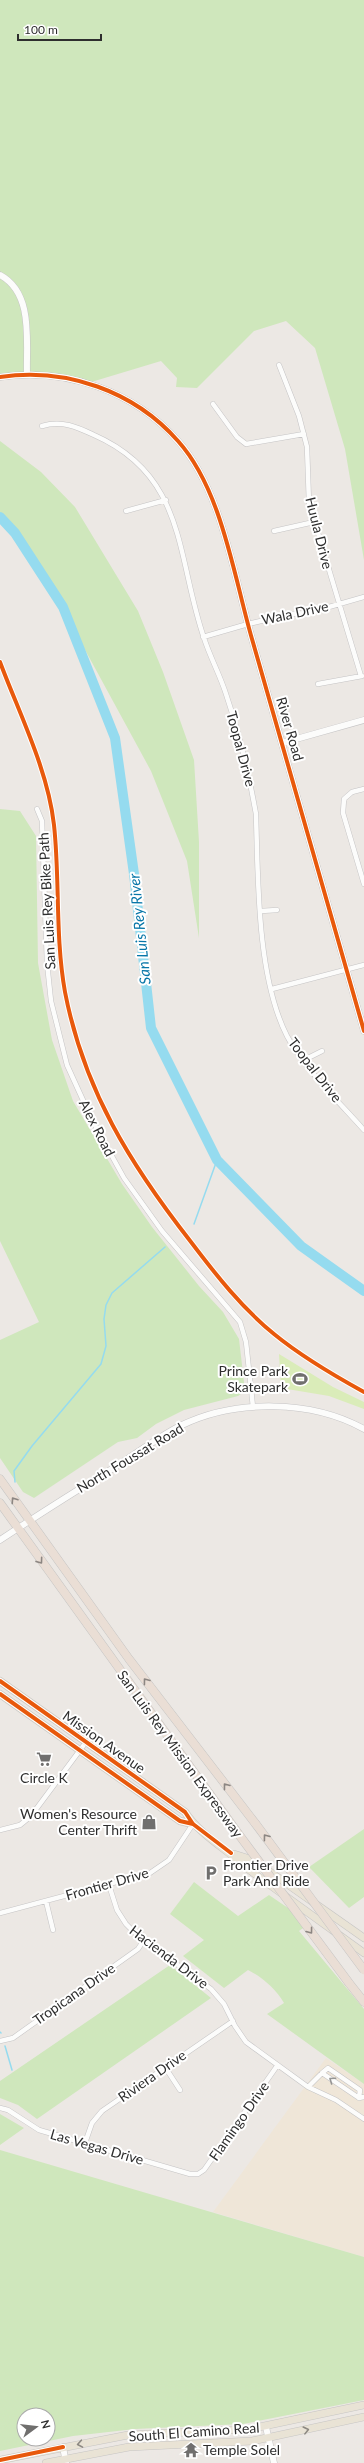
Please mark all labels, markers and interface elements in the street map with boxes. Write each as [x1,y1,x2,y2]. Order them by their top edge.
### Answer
scale bar [18,16,101,42]
text: 100 m [24,22,58,37]
street label: Huula Drive [302,495,337,571]
street label: Wala Drive [260,597,330,628]
street label: River Road [273,695,308,763]
street label: Toopal Drive [223,709,260,789]
street label: San Luis Rey Bike Path [34,832,59,970]
water label: San Luis Rey River [124,872,154,985]
street label: Toopal Drive [285,1034,346,1105]
street label: Alex Road [76,1096,119,1159]
place label: Prince Park Skatepark [219,1362,289,1395]
sports icon: Prince Park Skatepark [291,1370,309,1388]
street label: North Foussat Road [73,1419,186,1496]
one-way arrow [11,1497,19,1504]
one-way arrow [35,1556,42,1563]
street label: San Luis Rey Mission Expressway [114,1667,247,1841]
one-way arrow [144,1679,151,1686]
street label: Mission Avenue [60,1707,149,1776]
supermarket icon: Circle K [35,1750,53,1768]
place label: Circle K [20,1769,69,1786]
one-way arrow [224,1783,231,1790]
place label: Women's Resource Center Thrift [20,1805,137,1838]
shop icon: Women's Resource Center Thrift [140,1813,158,1831]
one-way arrow [263,1835,270,1842]
place label: Frontier Drive Park And Ride [223,1856,309,1889]
street label: Frontier Drive [63,1864,150,1903]
parking icon: Frontier Drive Park And Ride [202,1864,220,1882]
street label: Hacienda Drive [126,1921,212,1992]
one-way arrow [306,1926,313,1933]
street label: Tropicana Drive [29,1959,118,2028]
street label: Riviera Drive [115,2046,189,2105]
one-way arrow [329,2077,336,2085]
street label: Flamingo Drive [205,2078,272,2164]
street label: Las Vegas Drive [48,2125,146,2168]
north arrow [16,2407,56,2447]
street label: South El Camino Real [128,2418,260,2445]
text: N [39,2419,54,2430]
one-way arrow [302,2426,309,2435]
one-way arrow [77,2439,84,2447]
temple icon: Temple Solel [182,2441,200,2459]
place label: Temple Solel [203,2441,280,2458]

